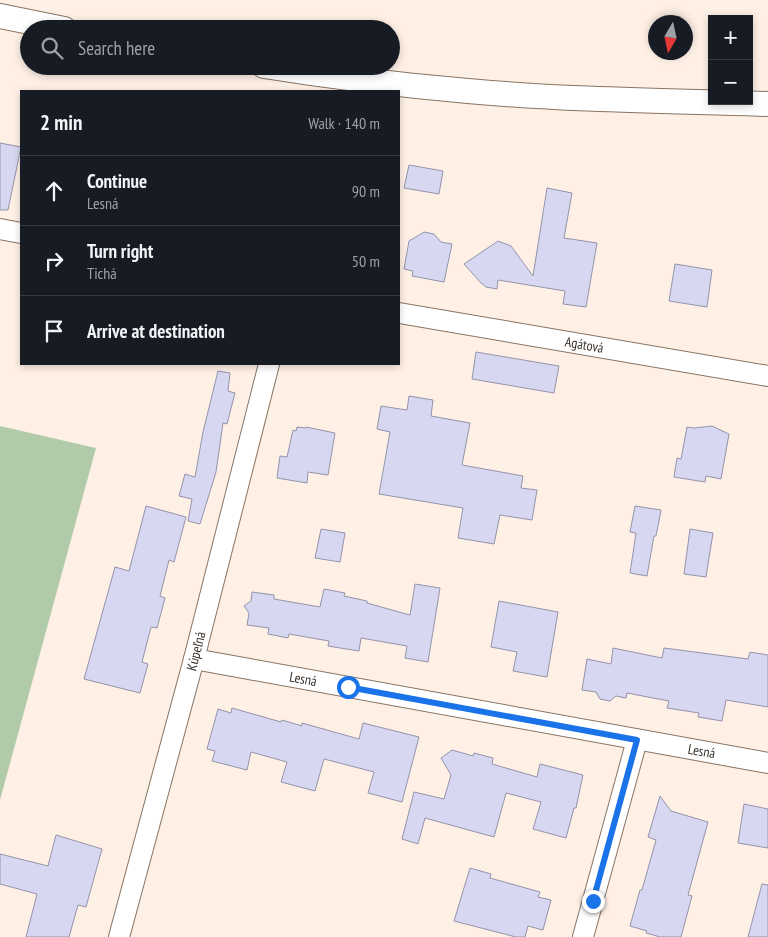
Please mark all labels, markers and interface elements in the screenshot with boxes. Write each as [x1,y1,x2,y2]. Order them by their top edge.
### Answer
north arrow [648,15,693,60]
map controls [708,15,753,105]
button: + [708,15,753,60]
search box [20,20,400,75]
icon: search [38,34,66,62]
text: Search here [78,36,155,60]
button: − [708,60,753,105]
text: 2 min [40,109,82,136]
text: Walk · 140 m [308,113,380,133]
text: Continue [87,169,147,193]
icon: ahead [40,177,68,205]
text: 90 m [352,181,380,201]
text: Lesná [87,193,118,213]
text: Turn right [87,239,153,263]
icon: right [40,247,68,275]
text: 50 m [352,251,380,271]
text: Tichá [87,263,117,283]
icon: arrive [40,317,68,345]
text: Arrive at destination [87,319,225,343]
street label: Agátová [564,332,605,357]
street label: Kúpeľná [182,630,210,673]
street label: Lesná [288,667,318,690]
route start [337,676,360,699]
street label: Lesná [687,740,717,762]
route end [582,890,605,913]

